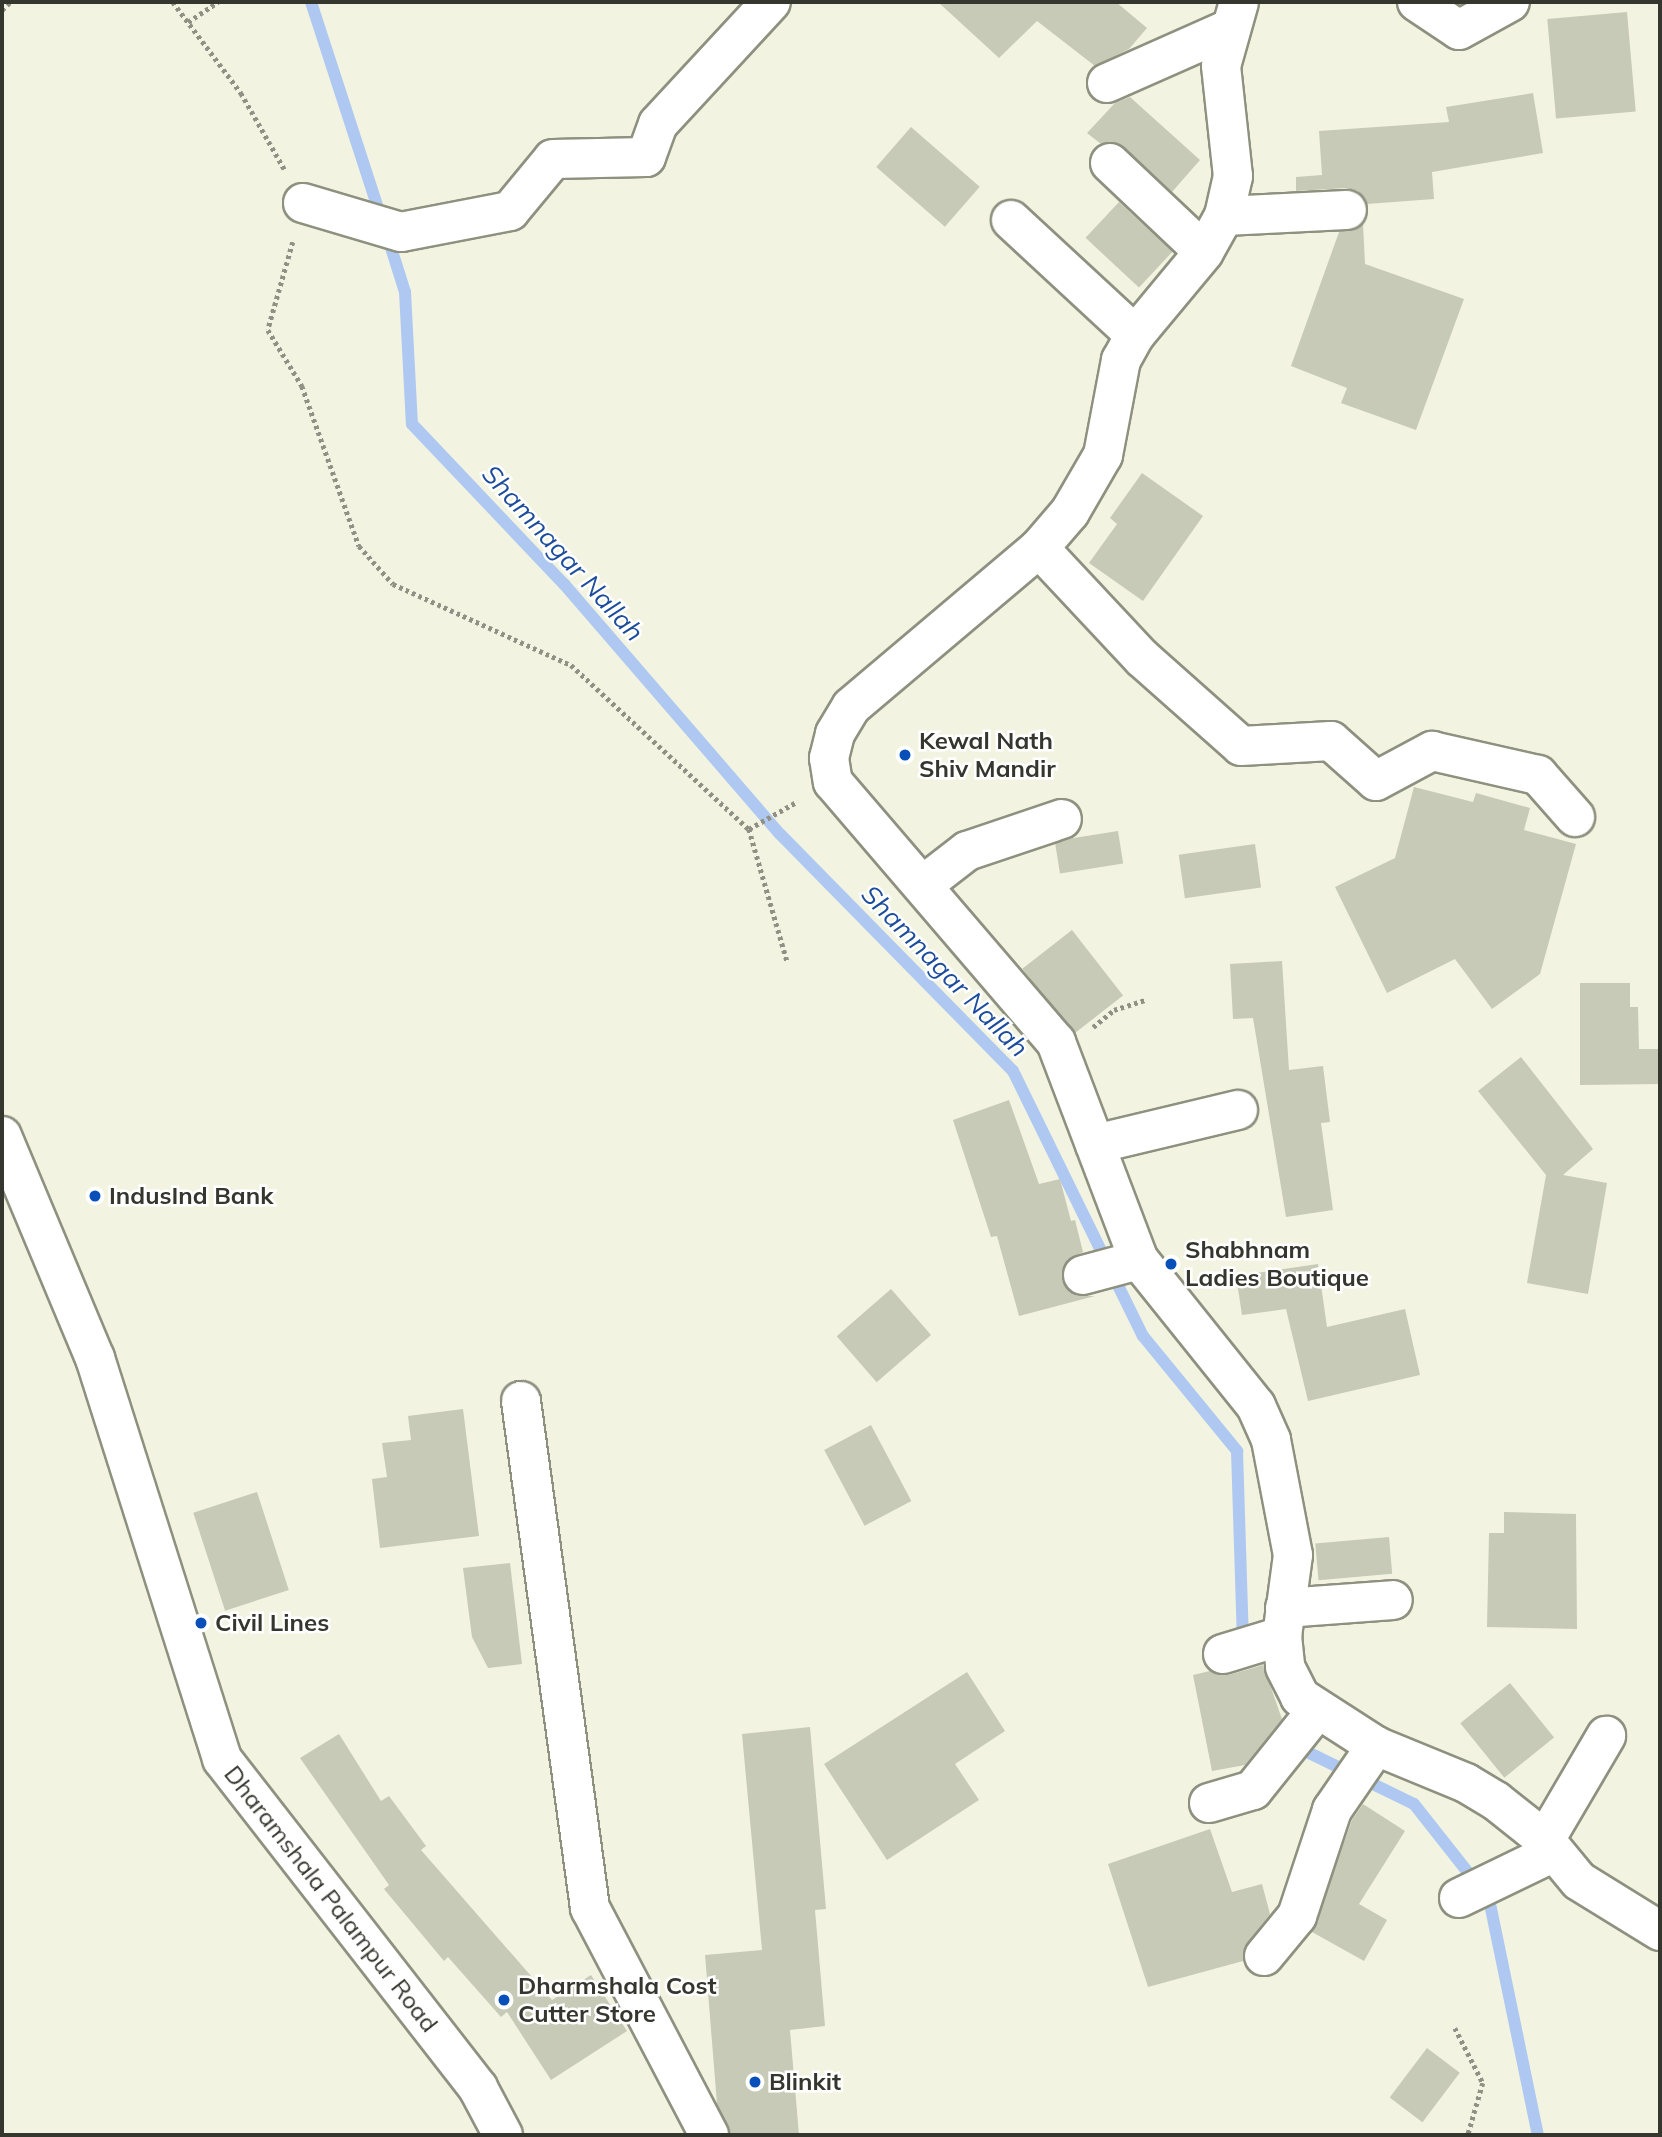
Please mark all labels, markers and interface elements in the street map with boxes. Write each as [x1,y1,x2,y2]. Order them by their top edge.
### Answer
water label: Shamnagar Nallah [476,458,650,648]
place label: Kewal Nath Shiv Mandir [919,727,1056,783]
marker: Kewal Nath Shiv Mandir [897,747,913,763]
water label: Shamnagar Nallah [855,879,1035,1063]
place label: IndusInd Bank [109,1182,273,1210]
marker: IndusInd Bank [87,1188,103,1204]
place label: Shabhnam Ladies Boutique [1185,1236,1369,1292]
marker: Shabhnam Ladies Boutique [1163,1256,1179,1272]
place label: Civil Lines [215,1609,329,1637]
marker: Civil Lines [193,1615,209,1631]
street label: Dharamshala Palampur Road [218,1760,444,2038]
place label: Dharmshala Cost Cutter Store [518,1972,717,2028]
marker: Dharmshala Cost Cutter Store [496,1992,512,2008]
place label: Blinkit [769,2068,841,2096]
marker: Blinkit [747,2074,763,2090]

